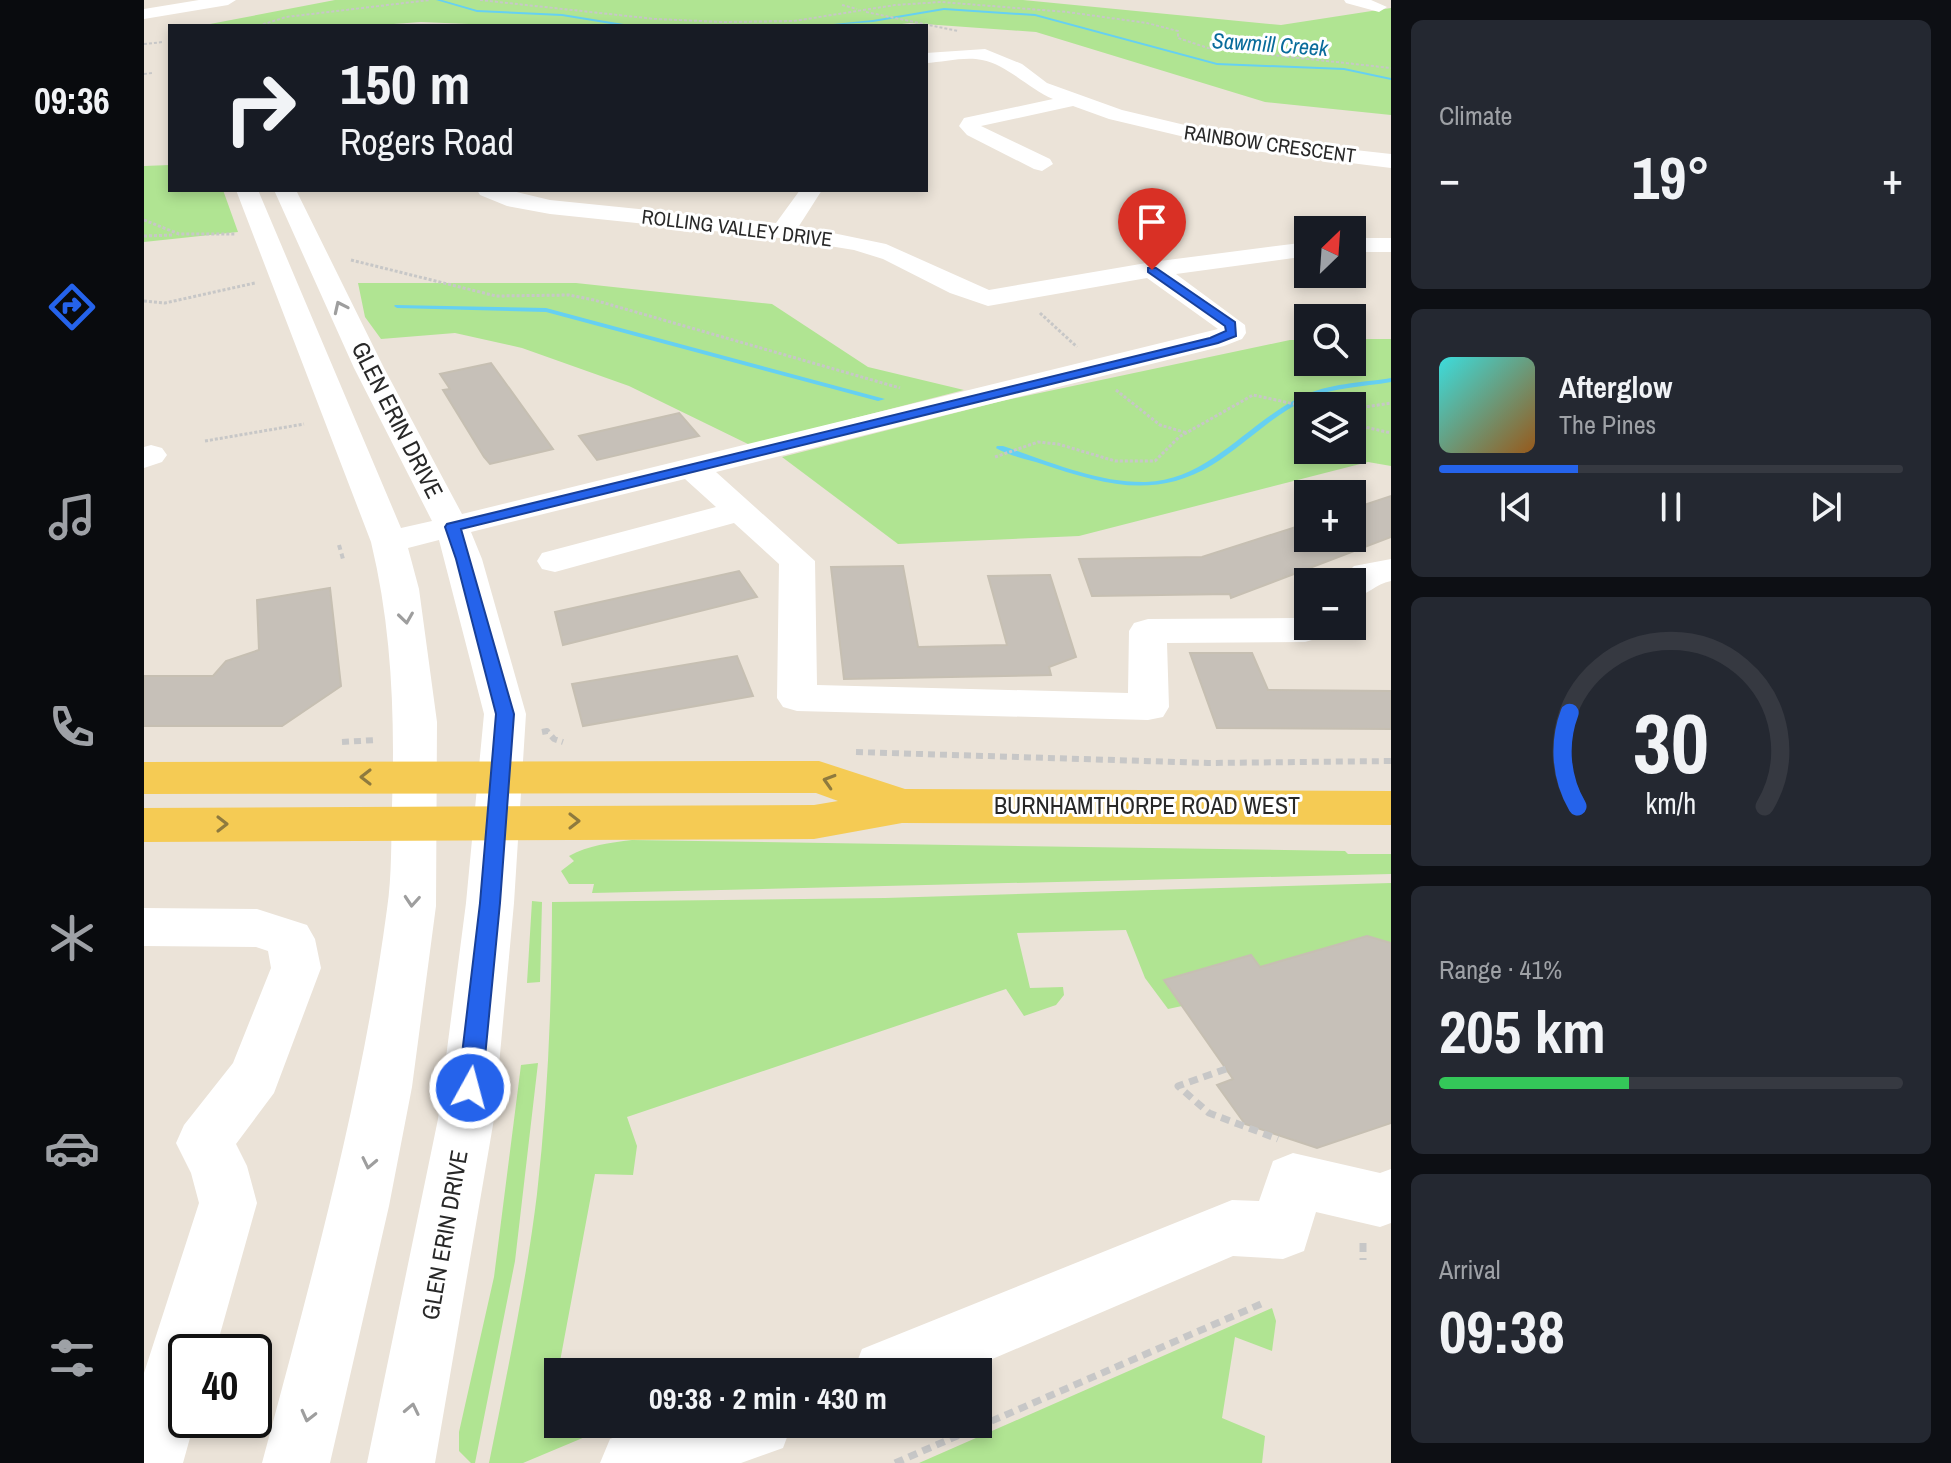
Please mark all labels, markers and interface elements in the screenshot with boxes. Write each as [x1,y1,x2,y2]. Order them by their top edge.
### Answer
water label: Sawmill Creek [1211,25,1330,63]
text: 150 m [340,46,470,121]
icon: right [208,56,312,160]
text: 09:36 [34,77,110,125]
text: Climate [1439,98,1512,133]
text: Rogers Road [340,118,514,166]
street label: RAINBOW CRESCENT [1182,118,1358,169]
text: 19° [1632,137,1710,218]
text: − [1439,148,1460,208]
text: + [1882,148,1903,208]
pin [1118,188,1186,270]
icon: arrive [1130,200,1174,244]
street label: ROLLING VALLEY DRIVE [640,202,834,253]
north arrow [1294,216,1366,288]
map controls [1294,216,1366,640]
icon: directions [44,279,100,335]
one-way arrow [334,301,350,315]
button: search [1294,304,1366,376]
street label: GLEN ERIN DRIVE [345,336,451,503]
text: Afterglow [1559,367,1672,407]
button: layers [1294,392,1366,464]
text: The Pines [1559,407,1656,442]
button: + [1294,480,1366,552]
icon: previous [1494,485,1538,529]
icon: pause [1649,485,1693,529]
icon: next [1804,485,1848,529]
icon: music [44,489,100,545]
button: − [1294,568,1366,640]
one-way arrow [397,611,414,625]
text: 30 [1633,687,1709,799]
icon: phone [44,699,100,755]
one-way arrow [359,768,372,786]
one-way arrow [822,774,836,790]
text: km/h [1646,785,1696,824]
street label: BURNHAMTHORPE ROAD WEST [994,789,1300,821]
one-way arrow [568,812,581,830]
one-way arrow [216,815,229,833]
one-way arrow [404,895,421,908]
icon: climate [44,910,100,966]
text: Range · 41% [1439,952,1562,987]
text: 205 km [1439,991,1606,1072]
position arrow [428,1046,512,1130]
icon: car [44,1120,100,1176]
street label: GLEN ERIN DRIVE [413,1148,475,1322]
one-way arrow [361,1156,378,1169]
text: Arrival [1439,1252,1501,1287]
text: 09:38 [1439,1291,1565,1372]
icon: filters [44,1330,100,1386]
speed limit sign: 40 [168,1334,272,1438]
text: 09:38 · 2 min · 430 m [649,1378,887,1418]
one-way arrow [403,1403,420,1416]
one-way arrow [300,1408,317,1422]

